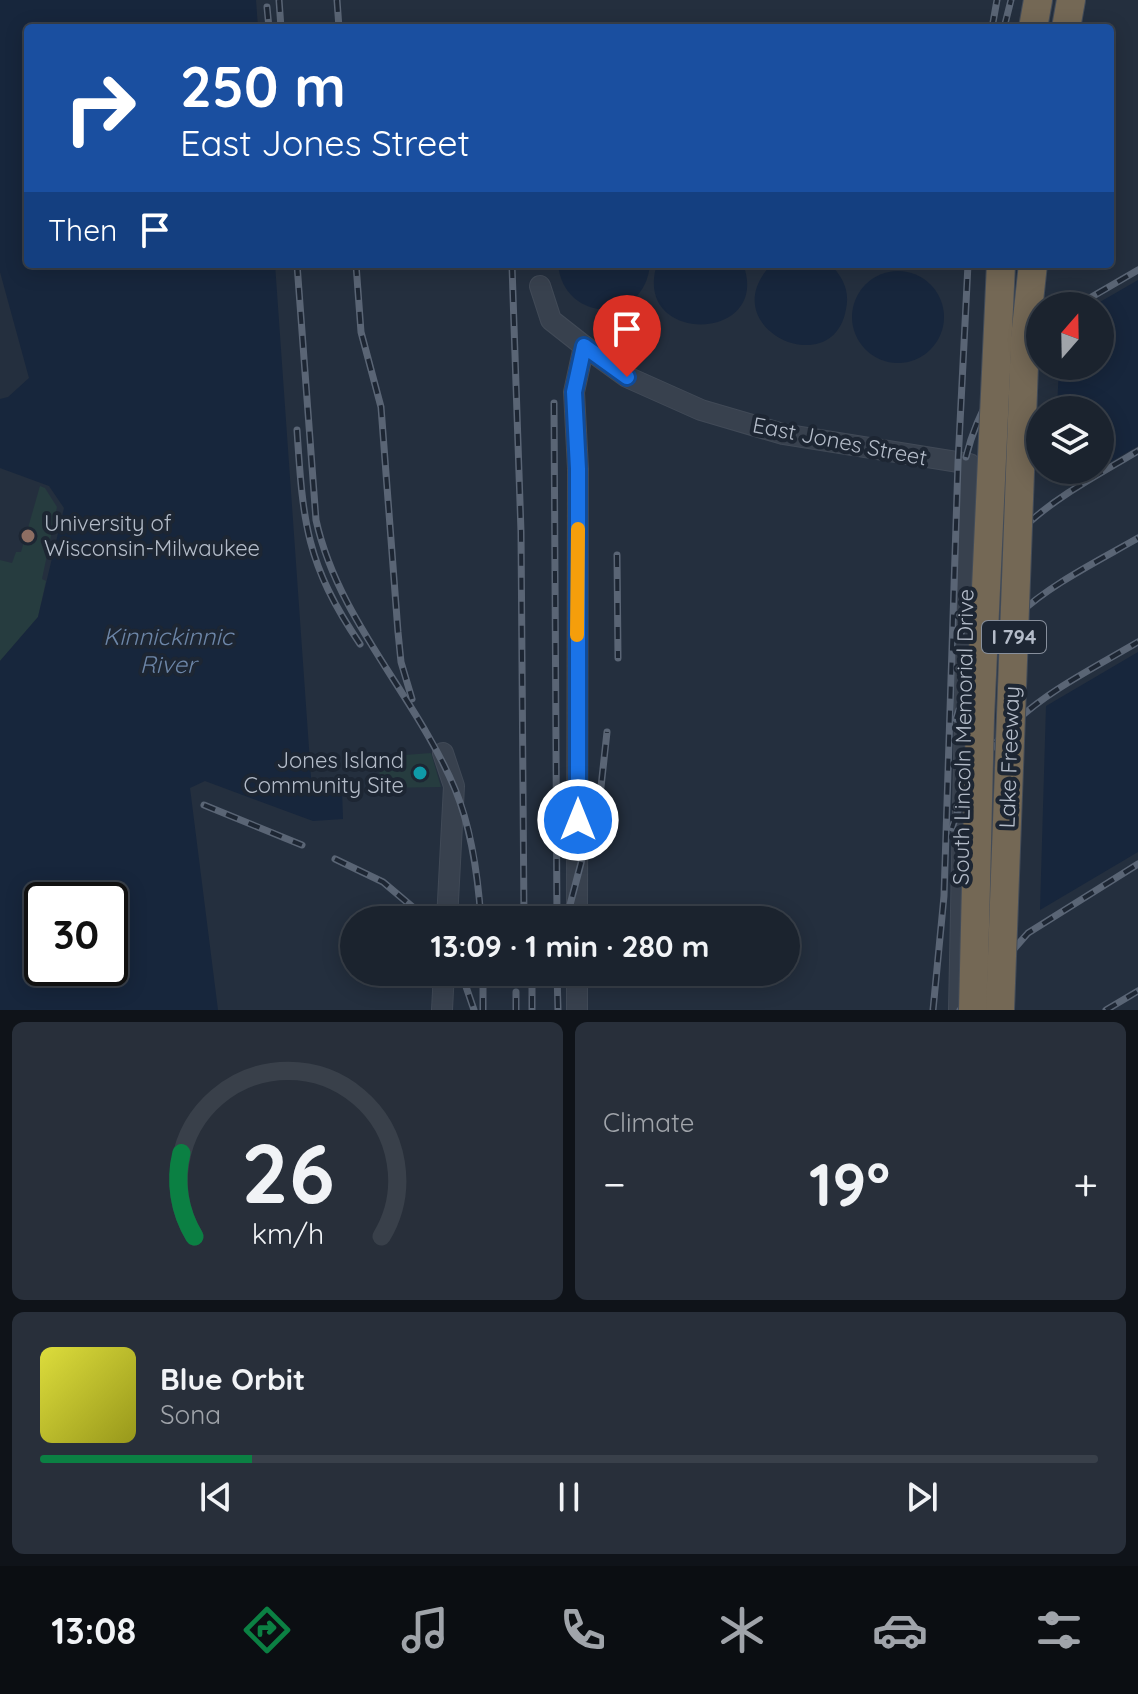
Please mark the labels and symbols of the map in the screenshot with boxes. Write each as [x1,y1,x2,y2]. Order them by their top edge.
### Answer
north arrow [1026,292,1114,380]
pin [593,295,661,377]
street label: East Jones Street [750,410,930,472]
place label: University of Wisconsin-Milwaukee [44,509,260,562]
marker: University of Wisconsin-Milwaukee [19,527,37,545]
street label: South Lincoln Memorial Drive [946,589,980,885]
water label: Kinnickinnic River [103,621,236,679]
road number: I 794 [982,621,1046,653]
street label: Lake Freeway [993,685,1025,829]
place label: Jones Island Community Site [243,746,404,799]
marker: Jones Island Community Site [411,764,429,782]
position arrow [536,778,620,862]
speed limit sign: 30 [24,882,128,986]

